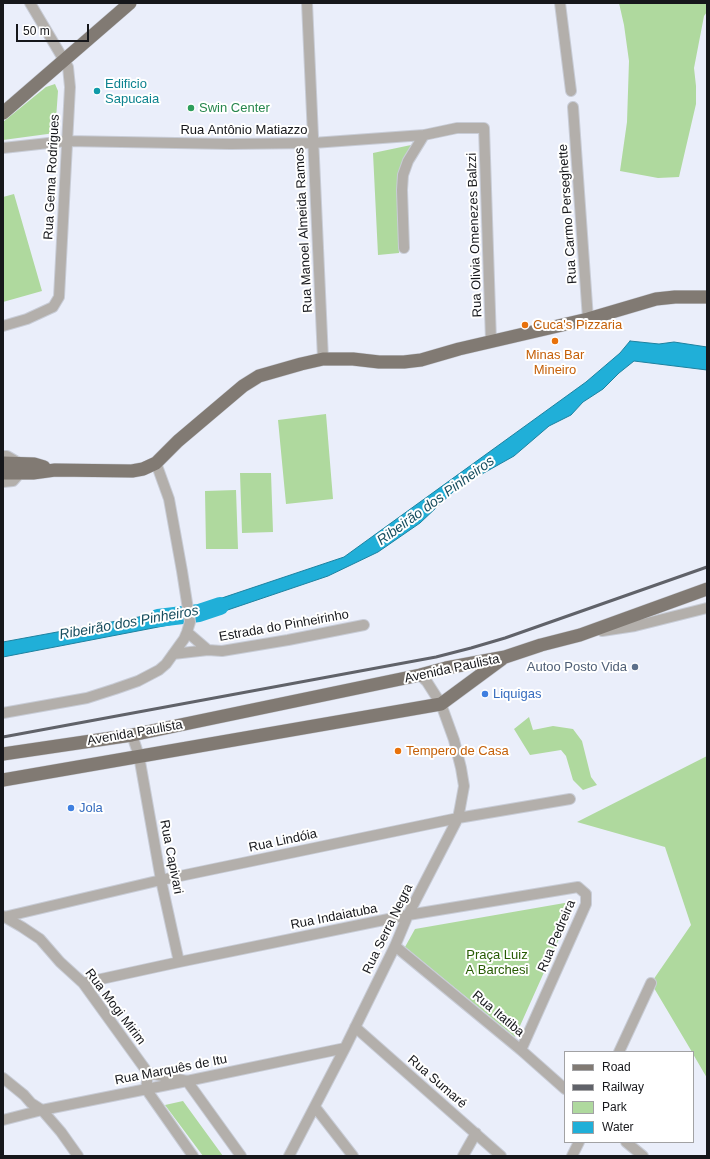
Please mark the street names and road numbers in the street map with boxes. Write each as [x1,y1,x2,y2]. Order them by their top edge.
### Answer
street label: Rua Gema Rodrigues [41,114,63,240]
street label: Rua Antônio Matiazzo [180,122,308,138]
street label: Rua Carmo Perseghette [555,144,581,284]
street label: Rua Manoel Almeida Ramos [292,147,316,313]
street label: Rua Olivia Omenezes Balzzi [464,152,486,318]
street label: Estrada do Pinheirinho [218,607,350,645]
street label: Avenida Paulista [403,651,501,687]
street label: Avenida Paulista [86,717,184,749]
street label: Rua Capivari [156,819,186,895]
street label: Rua Lindóia [247,826,319,856]
street label: Rua Serra Negra [359,881,417,977]
street label: Rua Pedreira [535,898,579,974]
street label: Rua Indaiatuba [289,901,379,933]
street label: Rua Mogi Mirim [81,966,149,1048]
street label: Rua Itatiba [469,988,527,1040]
street label: Rua Marquês de Itu [113,1051,229,1089]
street label: Rua Sumaré [404,1052,470,1112]

